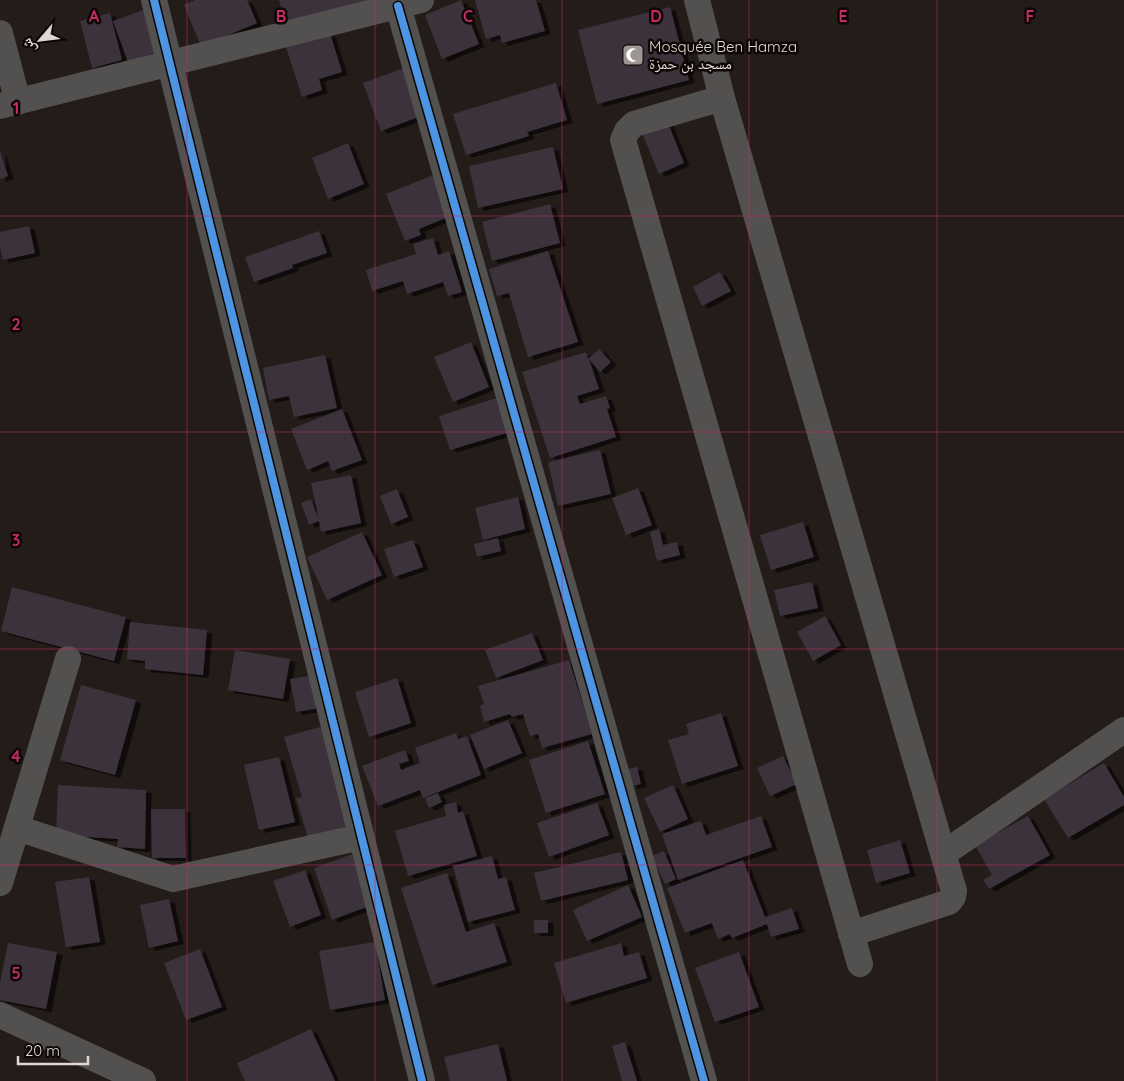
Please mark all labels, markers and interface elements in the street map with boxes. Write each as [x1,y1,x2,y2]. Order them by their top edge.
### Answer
text: A [89,6,100,26]
text: B [276,6,286,26]
text: C [463,6,473,26]
text: D [650,6,662,26]
text: E [838,6,848,26]
text: F [1026,6,1035,26]
north arrow [15,15,65,65]
text: ش [17,35,40,57]
place label: Mosquée Ben Hamza مسجد بن حمزة [649,37,797,74]
mosque icon: Mosquée Ben Hamza مسجد بن حمزة [621,43,645,67]
text: 1 [13,98,19,118]
text: 2 [11,314,21,334]
text: 3 [12,530,20,550]
text: 4 [11,746,21,766]
text: 5 [11,963,21,983]
scale bar [18,1034,88,1066]
text: 20 m [25,1041,60,1060]

